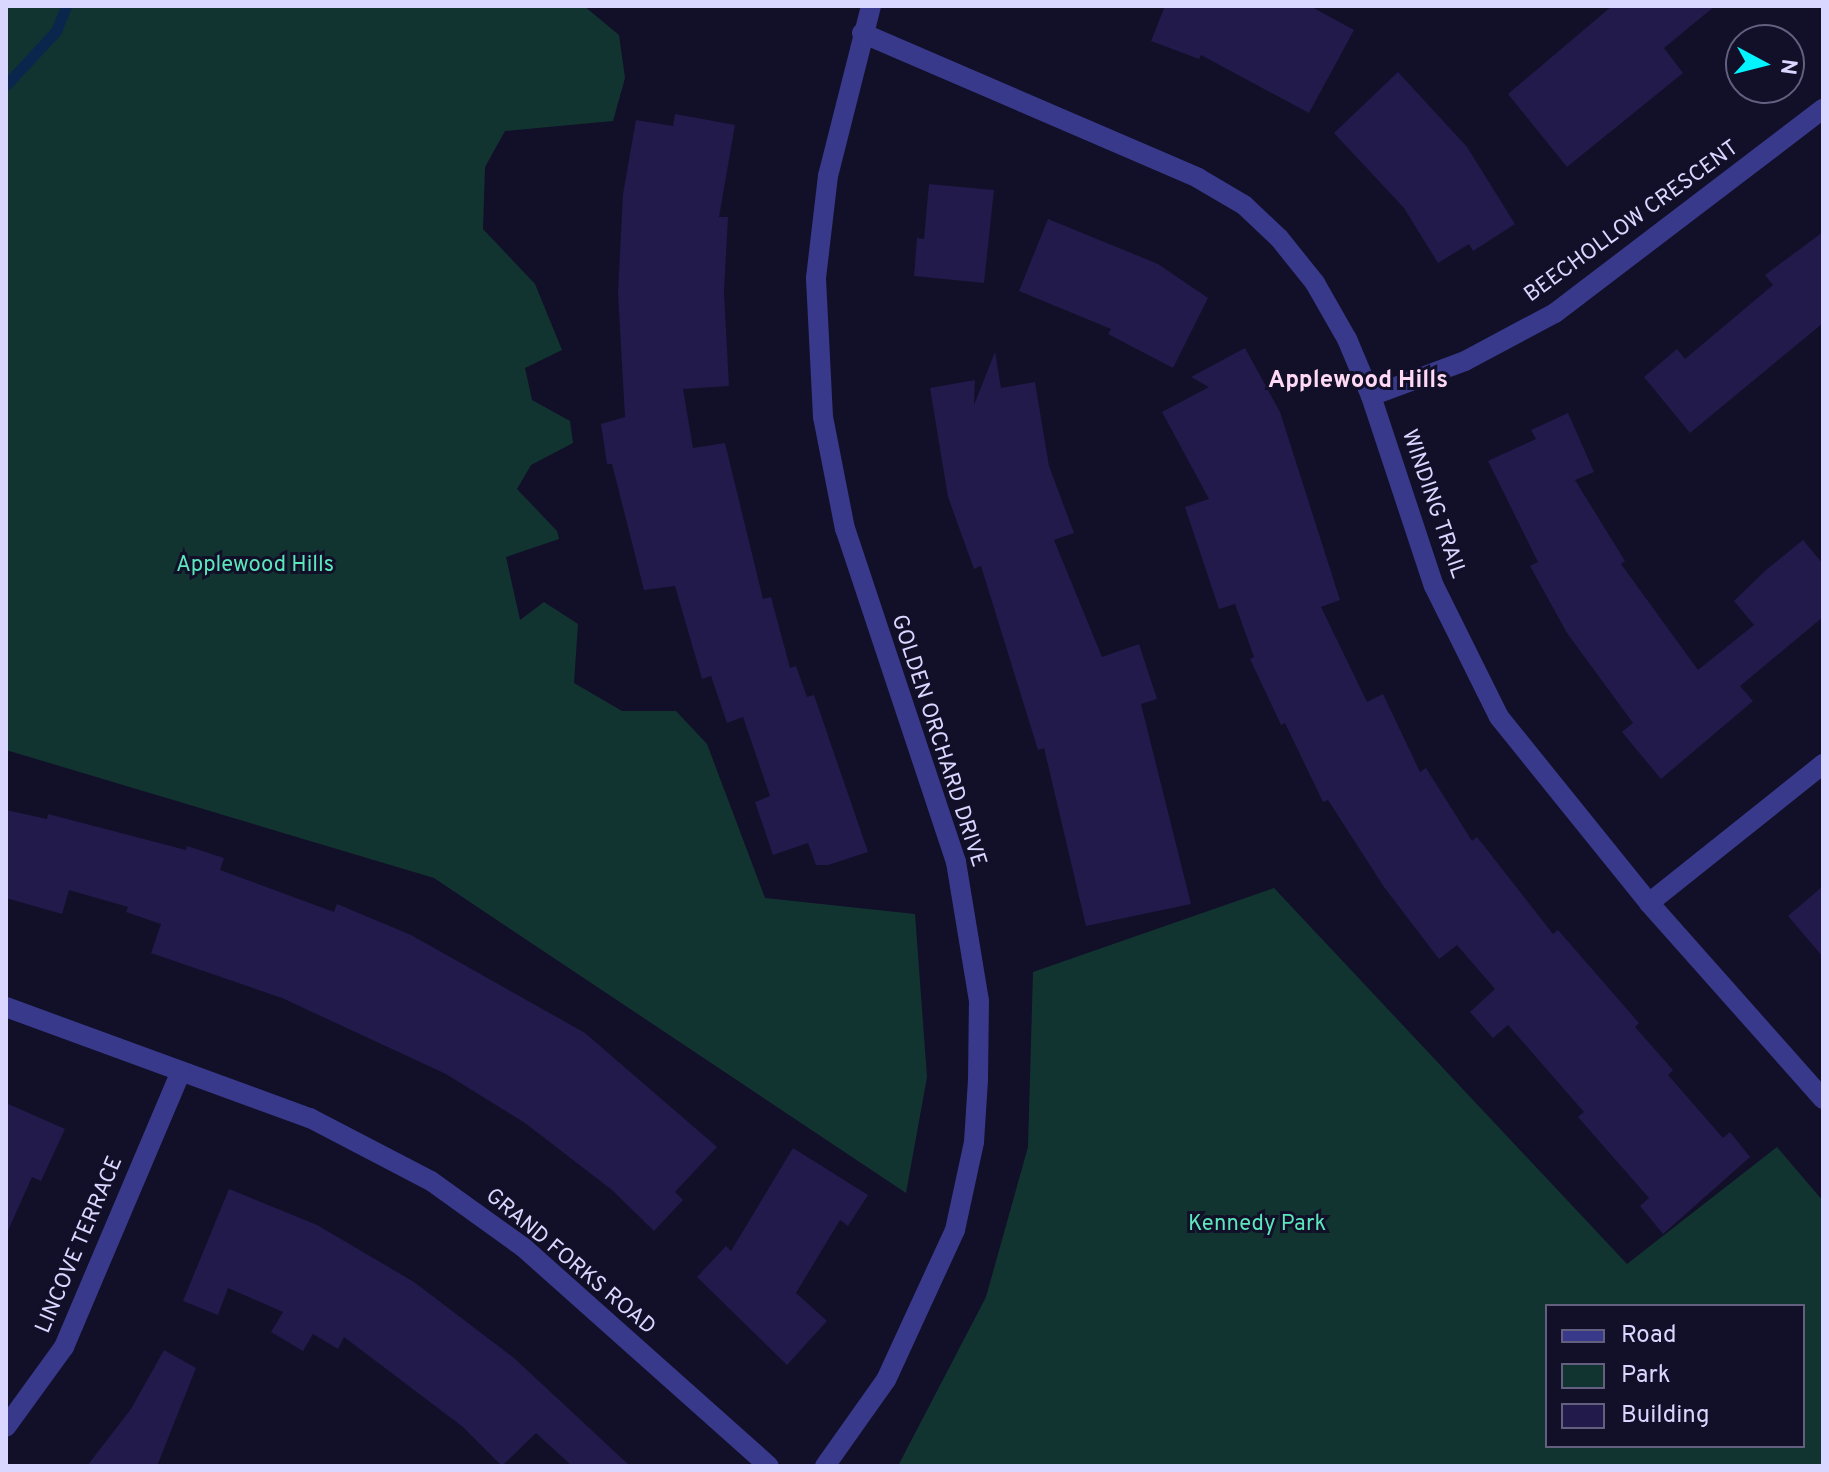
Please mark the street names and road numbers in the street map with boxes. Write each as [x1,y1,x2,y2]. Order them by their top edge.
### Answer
street label: BEECHOLLOW CRESCENT [1519,135,1745,309]
street label: WINDING TRAIL [1395,426,1471,582]
street label: GOLDEN ORCHARD DRIVE [885,612,991,870]
street label: LINCOVE TERRACE [31,1152,129,1338]
street label: GRAND FORKS ROAD [480,1183,660,1341]

